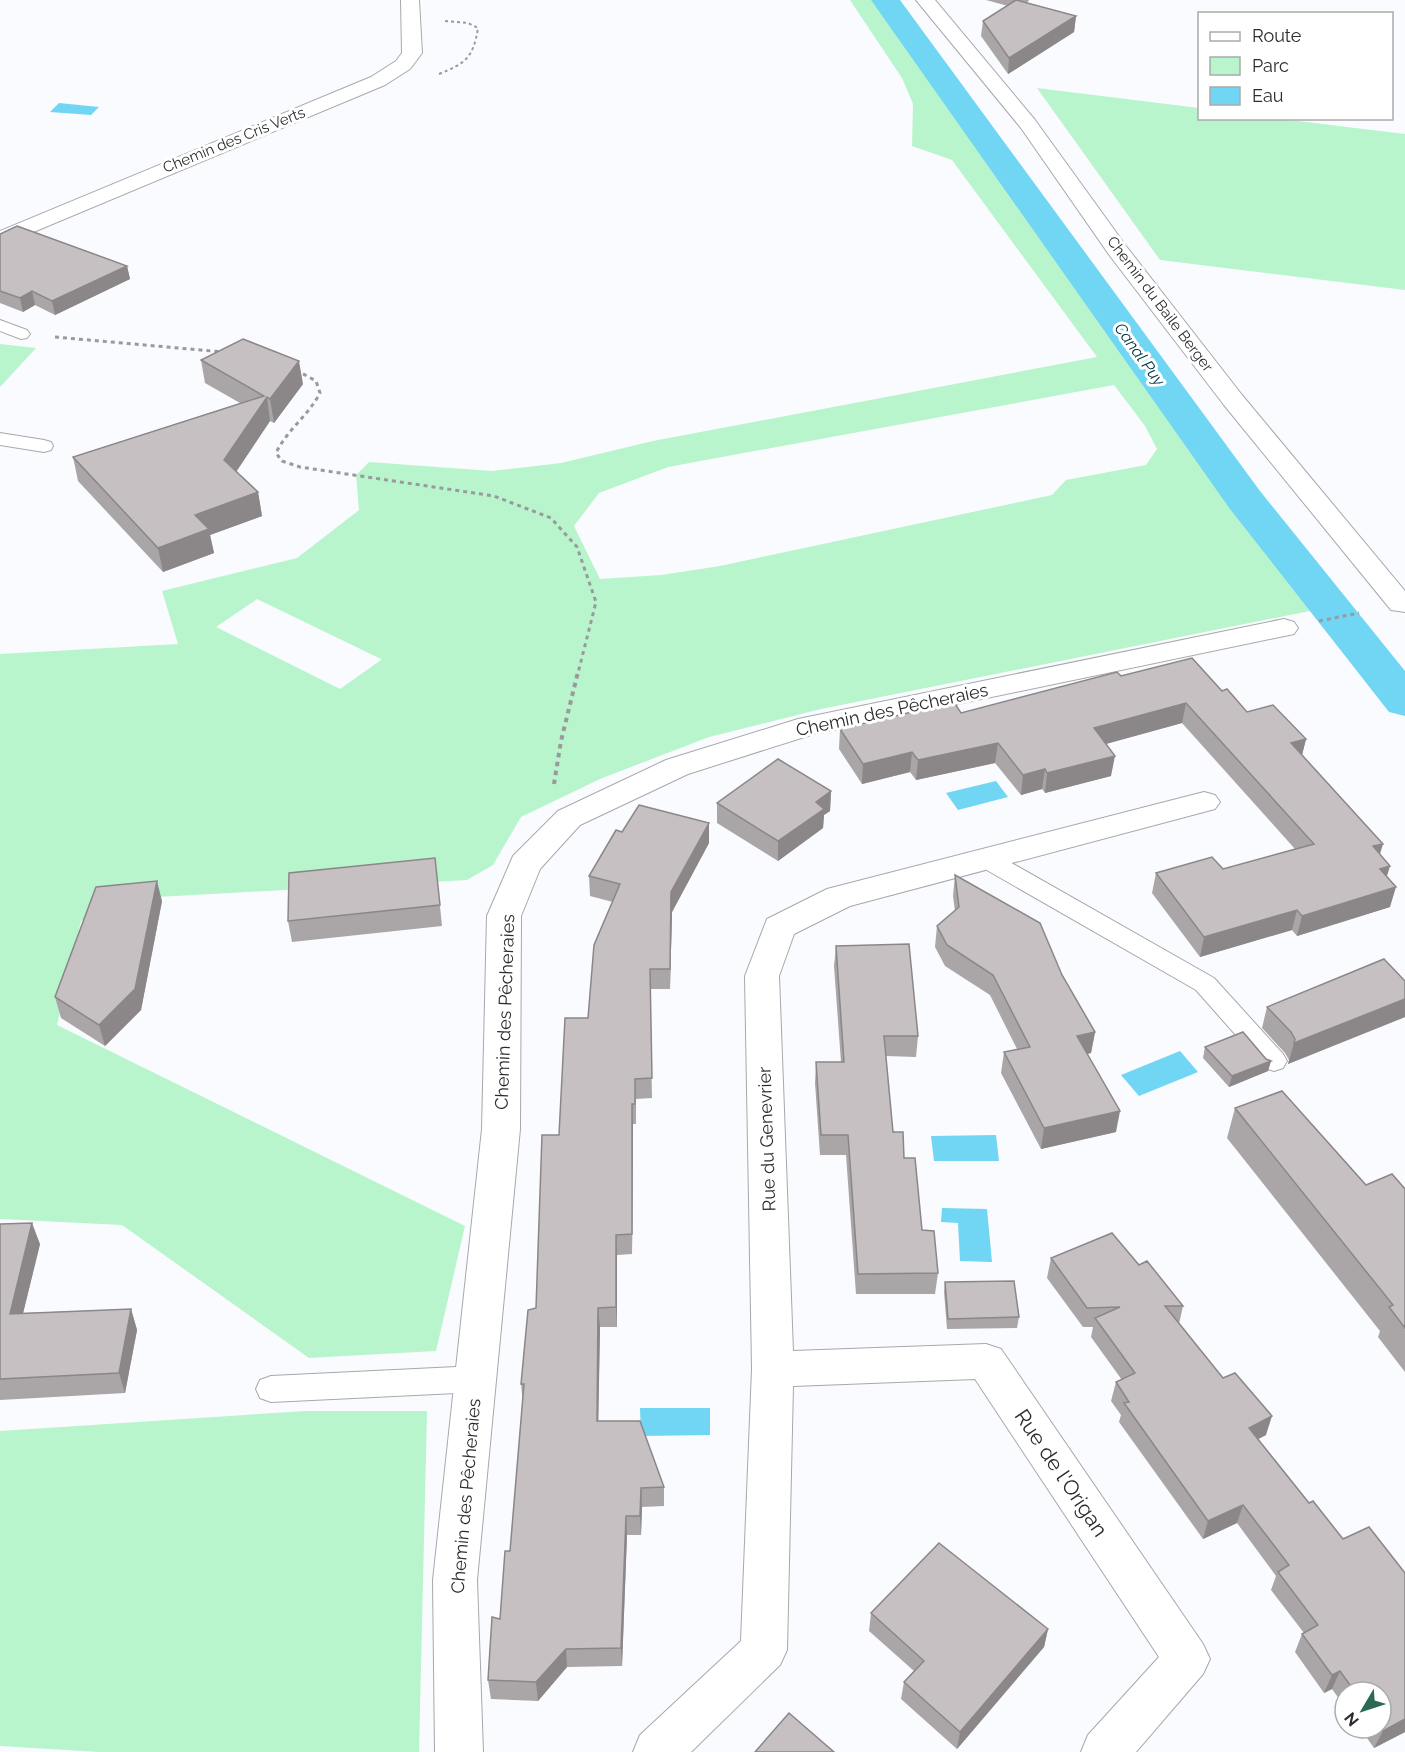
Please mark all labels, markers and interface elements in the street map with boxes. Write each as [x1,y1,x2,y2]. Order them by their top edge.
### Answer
legend [1198,12,1393,120]
text: Route [1252,25,1302,46]
text: Parc [1252,55,1289,76]
text: Eau [1252,85,1283,106]
street label: Chemin des Cris Verts [160,103,308,177]
street label: Chemin du Baile Berger [1103,233,1217,376]
water label: Canal Puy [1111,319,1169,390]
street label: Chemin des Pêcheraies [794,679,990,740]
street label: Chemin des Pêcheraies [491,913,518,1110]
street label: Rue du Genevrier [753,1066,780,1212]
street label: Chemin des Pêcheraies [447,1397,485,1594]
street label: Rue de l'Origan [1010,1404,1113,1541]
north arrow [1333,1680,1393,1740]
text: N [1341,1708,1363,1730]

